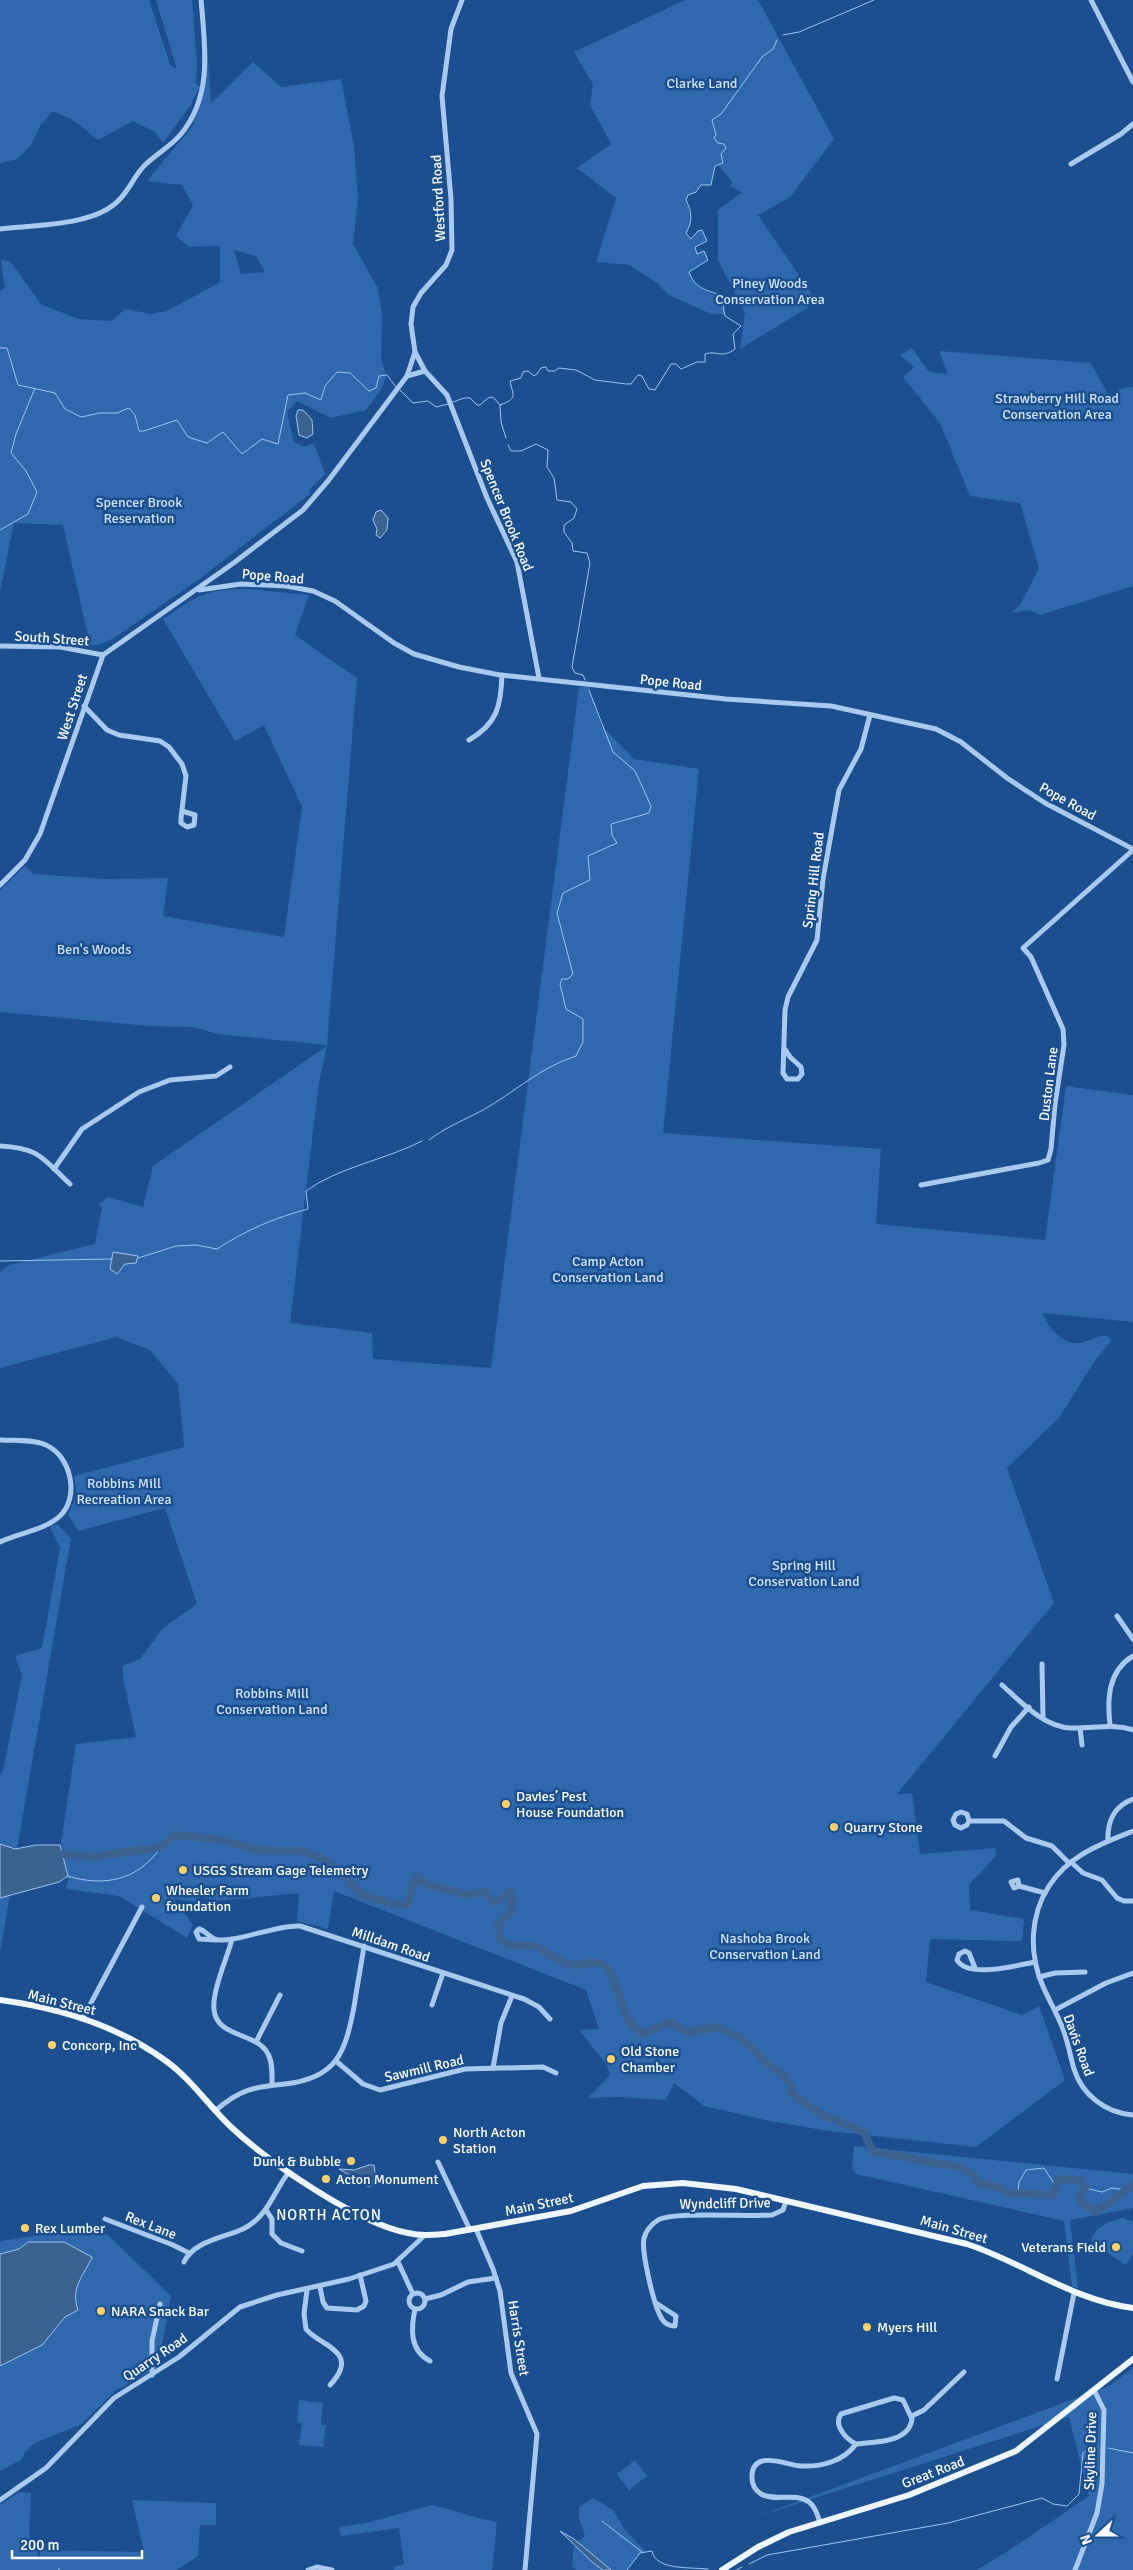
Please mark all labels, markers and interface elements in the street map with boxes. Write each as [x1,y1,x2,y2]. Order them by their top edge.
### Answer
park label: Clarke Land [667,75,738,92]
street label: Westford Road [428,154,449,242]
park label: Piney Woods Conservation Area [715,275,825,308]
park label: Strawberry Hill Road Conservation Area [995,390,1119,423]
street label: Spencer Brook Road [476,457,537,574]
park label: Spencer Brook Reservation [96,494,182,527]
street label: Pope Road [241,565,305,588]
street label: South Street [14,627,90,650]
street label: Pope Road [639,671,703,694]
street label: West Street [54,672,91,743]
street label: Pope Road [1036,779,1099,824]
street label: Spring Hill Road [799,831,828,929]
park label: Ben's Woods [57,941,131,958]
street label: Duston Lane [1036,1046,1061,1122]
park label: Camp Acton Conservation Land [552,1253,664,1286]
park label: Robbins Mill Recreation Area [76,1475,172,1508]
park label: Spring Hill Conservation Land [748,1557,860,1590]
park label: Robbins Mill Conservation Land [216,1685,328,1718]
place label: Davies’ Pest House Foundation [516,1788,624,1821]
marker: Davies’ Pest House Foundation [500,1798,512,1810]
place label: Quarry Stone [844,1819,923,1836]
marker: Quarry Stone [828,1821,840,1833]
place label: USGS Stream Gage Telemetry [193,1862,369,1879]
marker: USGS Stream Gage Telemetry [177,1864,189,1876]
place label: Wheeler Farm foundation [166,1882,249,1915]
marker: Wheeler Farm foundation [150,1892,162,1904]
street label: Milldam Road [349,1923,432,1966]
park label: Nashoba Brook Conservation Land [709,1930,821,1963]
street label: Main Street [26,1986,98,2019]
street label: Davis Road [1059,2012,1098,2079]
place label: Concorp, Inc [62,2037,137,2054]
marker: Concorp, Inc [46,2039,58,2051]
place label: Old Stone Chamber [621,2043,679,2076]
street label: Sawmill Road [383,2051,465,2086]
marker: Old Stone Chamber [605,2053,617,2065]
place label: North Acton Station [453,2124,526,2157]
marker: North Acton Station [437,2134,449,2146]
place label: Dunk & Bubble [253,2153,341,2170]
marker: Dunk & Bubble [345,2155,357,2167]
place label: Acton Monument [336,2171,438,2188]
marker: Acton Monument [320,2173,332,2185]
street label: Main Street [503,2189,575,2220]
street label: Wyndcliff Drive [679,2194,771,2213]
district label: NORTH ACTON [276,2206,382,2224]
street label: Rex Lane [123,2208,179,2243]
street label: Main Street [918,2212,990,2247]
place label: Rex Lumber [35,2220,106,2237]
marker: Rex Lumber [19,2222,31,2234]
place label: Veterans Field [1021,2239,1106,2256]
marker: Veterans Field [1110,2241,1122,2253]
street label: Harris Street [504,2299,533,2377]
place label: NARA Snack Bar [111,2303,210,2320]
marker: NARA Snack Bar [95,2305,107,2317]
place label: Myers Hill [877,2319,937,2336]
marker: Myers Hill [861,2321,873,2333]
street label: Quarry Road [120,2330,191,2385]
street label: Skyline Drive [1081,2412,1100,2490]
street label: Great Road [899,2453,967,2492]
north arrow [1073,2510,1123,2560]
scale bar [12,2528,142,2560]
text: N [1077,2532,1096,2547]
text: 200 m [20,2536,60,2554]

